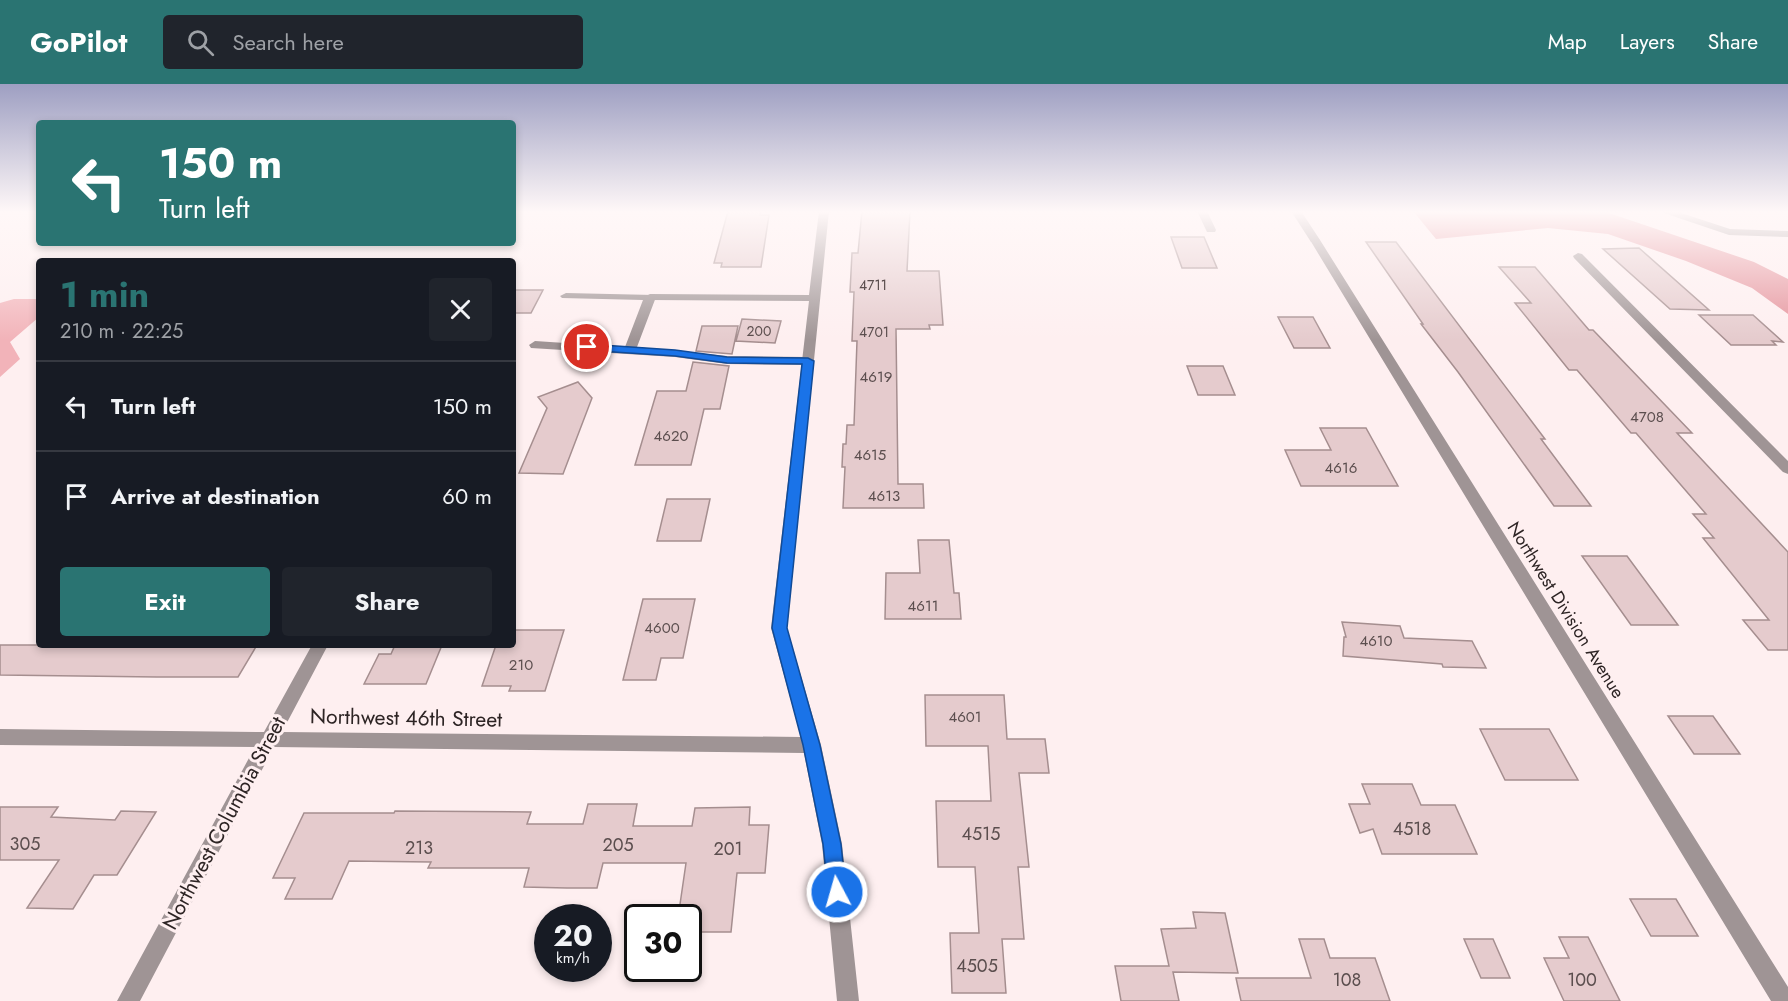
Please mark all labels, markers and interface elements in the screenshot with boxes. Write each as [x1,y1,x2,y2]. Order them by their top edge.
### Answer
search box [163,15,583,69]
text: GoPilot [30,22,127,63]
icon: search [184,26,217,59]
text: Search here [232,26,344,58]
text: Map [1548,27,1587,57]
text: Layers [1620,27,1675,57]
text: Share [1708,27,1758,57]
text: 150 m [159,133,282,194]
icon: left [60,144,138,222]
text: Turn left [159,189,249,228]
text: 1 min [60,268,149,320]
house number: 4711 [859,275,887,295]
button: close [429,278,492,341]
text: 210 m · 22:25 [60,317,183,346]
pin [561,321,612,372]
house number: 200 [747,321,771,341]
house number: 4701 [859,322,889,342]
icon: arrive [570,330,603,363]
house number: 4619 [860,366,892,388]
icon: left [60,390,93,423]
text: Turn left [111,390,196,422]
text: 150 m [433,390,492,422]
house number: 4708 [1630,406,1664,428]
house number: 4620 [654,425,688,447]
house number: 4615 [854,444,886,466]
house number: 4616 [1325,457,1357,479]
icon: arrive [60,480,93,513]
text: Arrive at destination [111,480,320,512]
text: 60 m [442,480,492,512]
house number: 4613 [868,485,900,507]
street label: Northwest Division Avenue [1501,517,1631,703]
button: Exit [60,567,270,636]
button: Share [282,567,492,636]
house number: 4611 [908,595,938,617]
house number: 4600 [644,617,680,639]
house number: 4610 [1359,630,1393,652]
house number: 210 [509,654,533,676]
street label: Northwest 46th Street [310,701,502,735]
house number: 4601 [948,706,982,728]
street label: Northwest Columbia Street [155,711,293,935]
house number: 4518 [1393,816,1431,842]
house number: 4515 [962,821,1000,847]
house number: 305 [10,831,40,857]
house number: 205 [602,832,634,858]
house number: 213 [405,835,433,861]
house number: 201 [713,836,743,862]
position arrow [805,860,869,924]
speed limit sign: 30 [624,904,702,982]
text: 20 [553,914,593,957]
text: km/h [556,947,590,969]
house number: 4505 [956,953,998,979]
house number: 108 [1333,967,1361,993]
house number: 100 [1567,967,1597,993]

